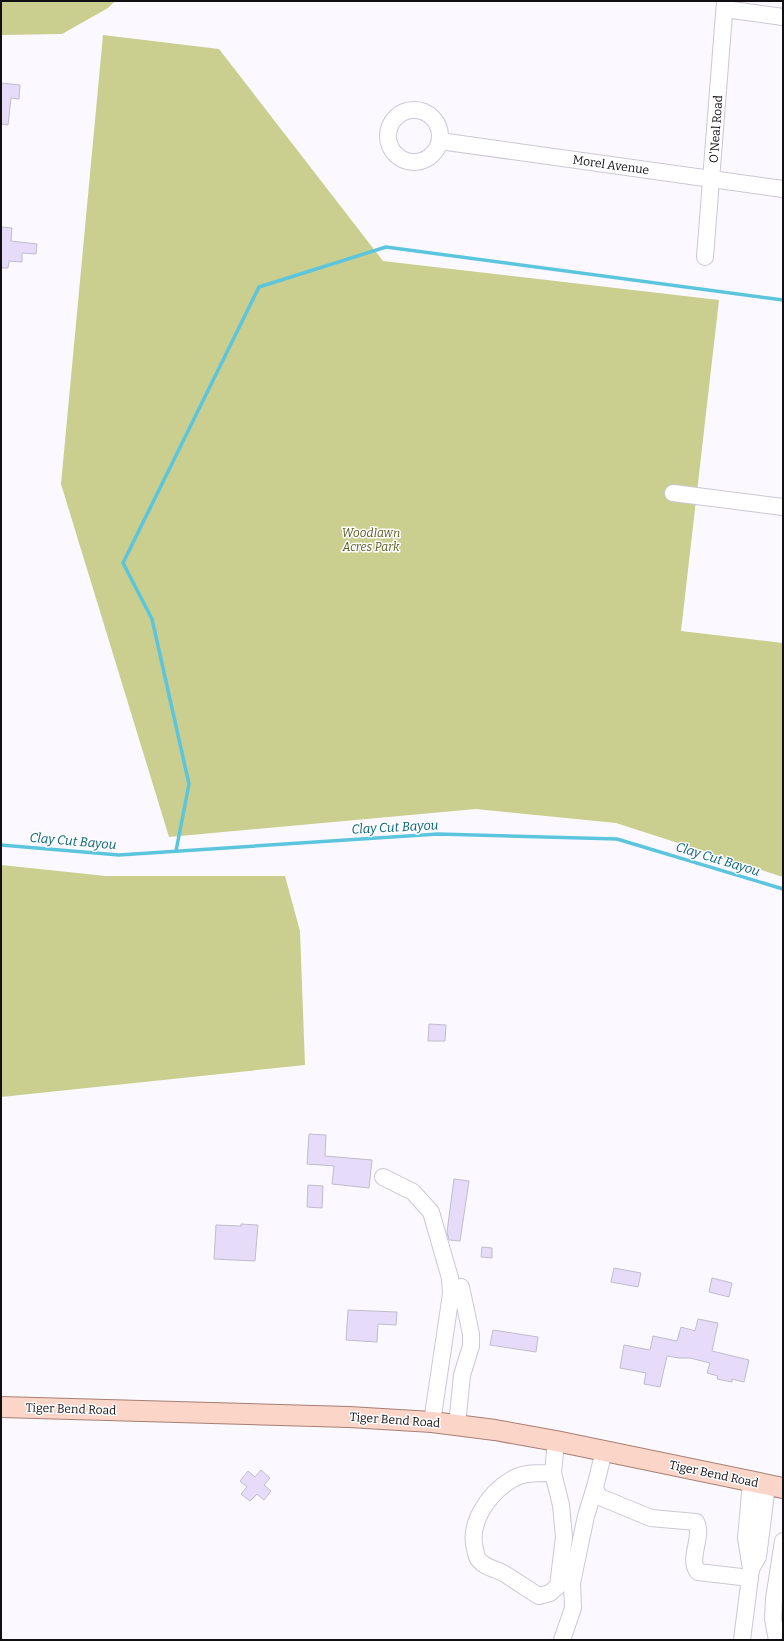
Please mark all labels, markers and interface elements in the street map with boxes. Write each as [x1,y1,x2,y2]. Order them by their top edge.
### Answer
street label: O'Neal Road [707,95,725,163]
street label: Morel Avenue [572,153,650,177]
park label: Woodlawn Acres Park [341,526,400,554]
water label: Clay Cut Bayou [351,817,439,837]
water label: Clay Cut Bayou [29,830,117,852]
water label: Clay Cut Bayou [674,839,762,879]
street label: Tiger Bend Road [25,1400,117,1418]
street label: Tiger Bend Road [349,1410,441,1430]
street label: Tiger Bend Road [668,1458,760,1490]

